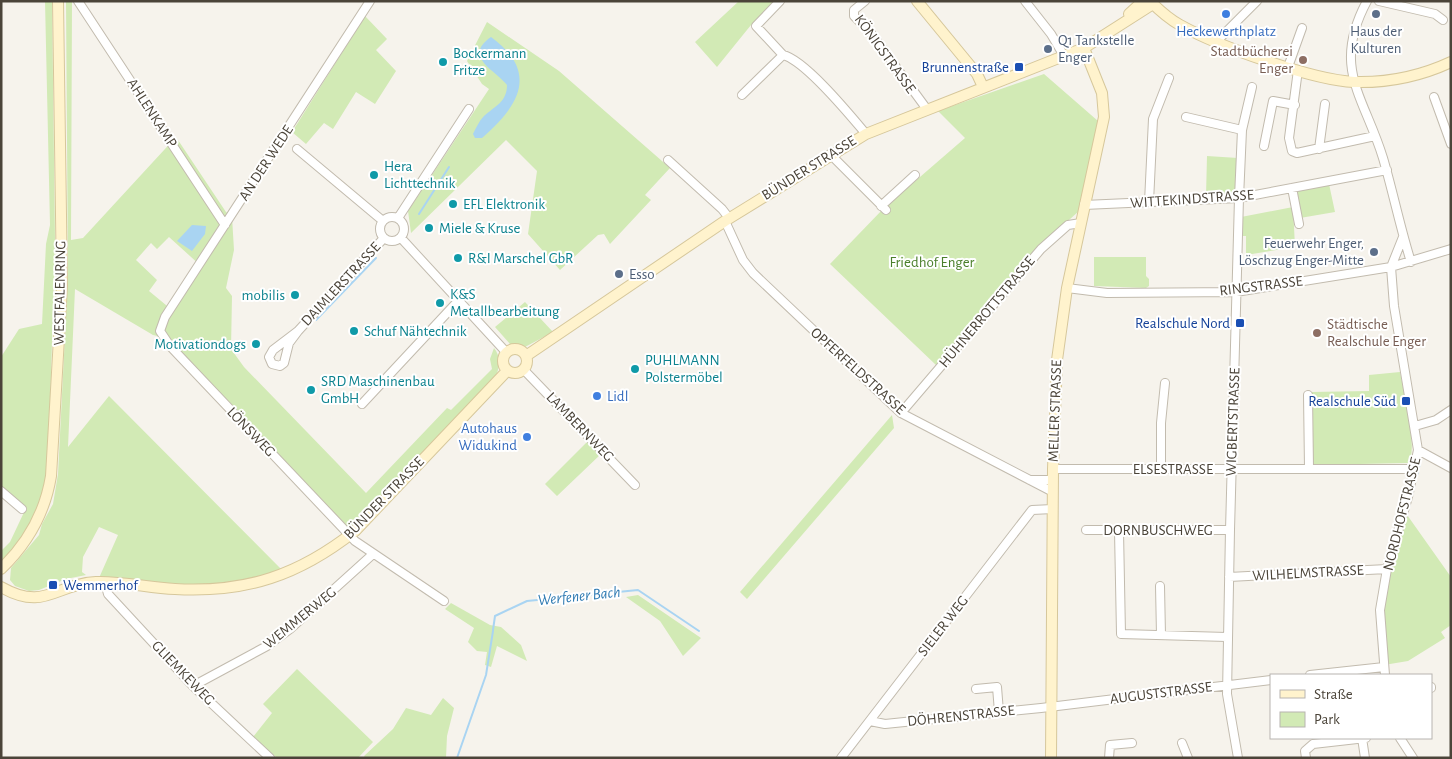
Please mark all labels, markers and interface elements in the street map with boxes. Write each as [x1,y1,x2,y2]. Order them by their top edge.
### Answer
marker: Heckewerthplatz [1220,8,1232,20]
marker: Haus der Kulturen [1370,8,1382,20]
street label: KÖNIGSTRASSE [852,11,920,96]
place label: Heckewerthplatz [1176,24,1276,39]
place label: Haus der Kulturen [1350,24,1402,56]
place label: Q1 Tankstelle Enger [1058,33,1134,65]
marker: Q1 Tankstelle Enger [1042,43,1054,55]
place label: Stadtbücherei Enger [1210,44,1293,76]
place label: Bockermann Fritze [453,46,527,78]
marker: Stadtbücherei Enger [1297,54,1309,66]
marker: Bockermann Fritze [437,56,449,68]
place label: Brunnenstraße [922,60,1009,75]
marker: Brunnenstraße [1013,61,1025,73]
street label: AHLENKAMP [124,76,180,150]
street label: AN DER WEDE [236,123,296,203]
street label: BÜNDER STRASSE [758,131,859,203]
place label: Hera Lichttechnik [384,159,456,191]
marker: Hera Lichttechnik [368,169,380,181]
street label: WITTEKINDSTRASSE [1130,187,1254,211]
place label: EFL Elektronik [463,197,545,212]
marker: EFL Elektronik [447,198,459,210]
place label: Miele & Kruse [439,221,520,236]
marker: Miele & Kruse [423,222,435,234]
place label: Feuerwehr Enger, Löschzug Enger-Mitte [1239,236,1364,268]
street label: DAIMLERSTRASSE [299,239,383,329]
street label: WESTFALENRING [52,241,68,345]
marker: Feuerwehr Enger, Löschzug Enger-Mitte [1368,246,1380,258]
place label: R&I Marschel GbR [468,251,573,266]
marker: R&I Marschel GbR [452,252,464,264]
street label: HÜHNERROTTSTRASSE [935,252,1038,370]
park label: Friedhof Enger [890,255,975,270]
place label: Esso [629,267,655,282]
marker: Esso [613,268,625,280]
street label: RINGSTRASSE [1218,273,1304,299]
place label: K&S Metallbearbeitung [450,287,560,319]
place label: mobilis [241,288,285,303]
marker: mobilis [289,289,301,301]
marker: K&S Metallbearbeitung [434,297,446,309]
place label: Realschule Nord [1135,316,1230,331]
marker: Realschule Nord [1234,317,1246,329]
place label: Städtische Realschule Enger [1327,317,1426,349]
place label: Schuf Nähtechnik [364,324,467,339]
marker: Schuf Nähtechnik [348,325,360,337]
street label: OPFERFELDSTRASSE [808,325,908,417]
marker: Städtische Realschule Enger [1311,327,1323,339]
place label: Motivationdogs [154,337,246,352]
marker: Motivationdogs [250,338,262,350]
place label: PUHLMANN Polstermöbel [645,353,723,385]
street label: MELLER STRASSE [1046,360,1064,462]
marker: PUHLMANN Polstermöbel [629,363,641,375]
street label: WIGBERTSTRASSE [1224,367,1242,477]
place label: SRD Maschinenbau GmbH [321,374,435,406]
marker: SRD Maschinenbau GmbH [305,384,317,396]
place label: Lidl [607,389,628,404]
street label: LAMBERNWEG [543,390,617,464]
marker: Lidl [591,390,603,402]
place label: Realschule Süd [1308,394,1396,409]
marker: Realschule Süd [1400,395,1412,407]
street label: LÖNSWEG [224,403,279,459]
place label: Autohaus Widukind [459,421,517,453]
marker: Autohaus Widukind [521,431,533,443]
street label: BÜNDER STRASSE [340,453,427,542]
street label: NORDHOFSTRASSE [1381,456,1423,572]
street label: ELSESTRASSE [1133,462,1213,477]
street label: DORNBUSCHWEG [1103,523,1213,538]
street label: WILHELMSTRASSE [1252,563,1364,583]
place label: Wemmerhof [63,578,139,593]
marker: Wemmerhof [47,579,59,591]
street label: WEMMERWEG [261,584,339,652]
water label: Werfener Bach [537,584,621,608]
street label: SIELER WEG [915,593,971,659]
street label: GLIEMKEWEG [149,638,217,708]
legend [1270,674,1432,739]
street label: AUGUSTSTRASSE [1109,679,1213,707]
text: Straße [1314,687,1353,702]
street label: DÖHRENSTRASSE [906,701,1015,729]
text: Park [1314,712,1340,727]

